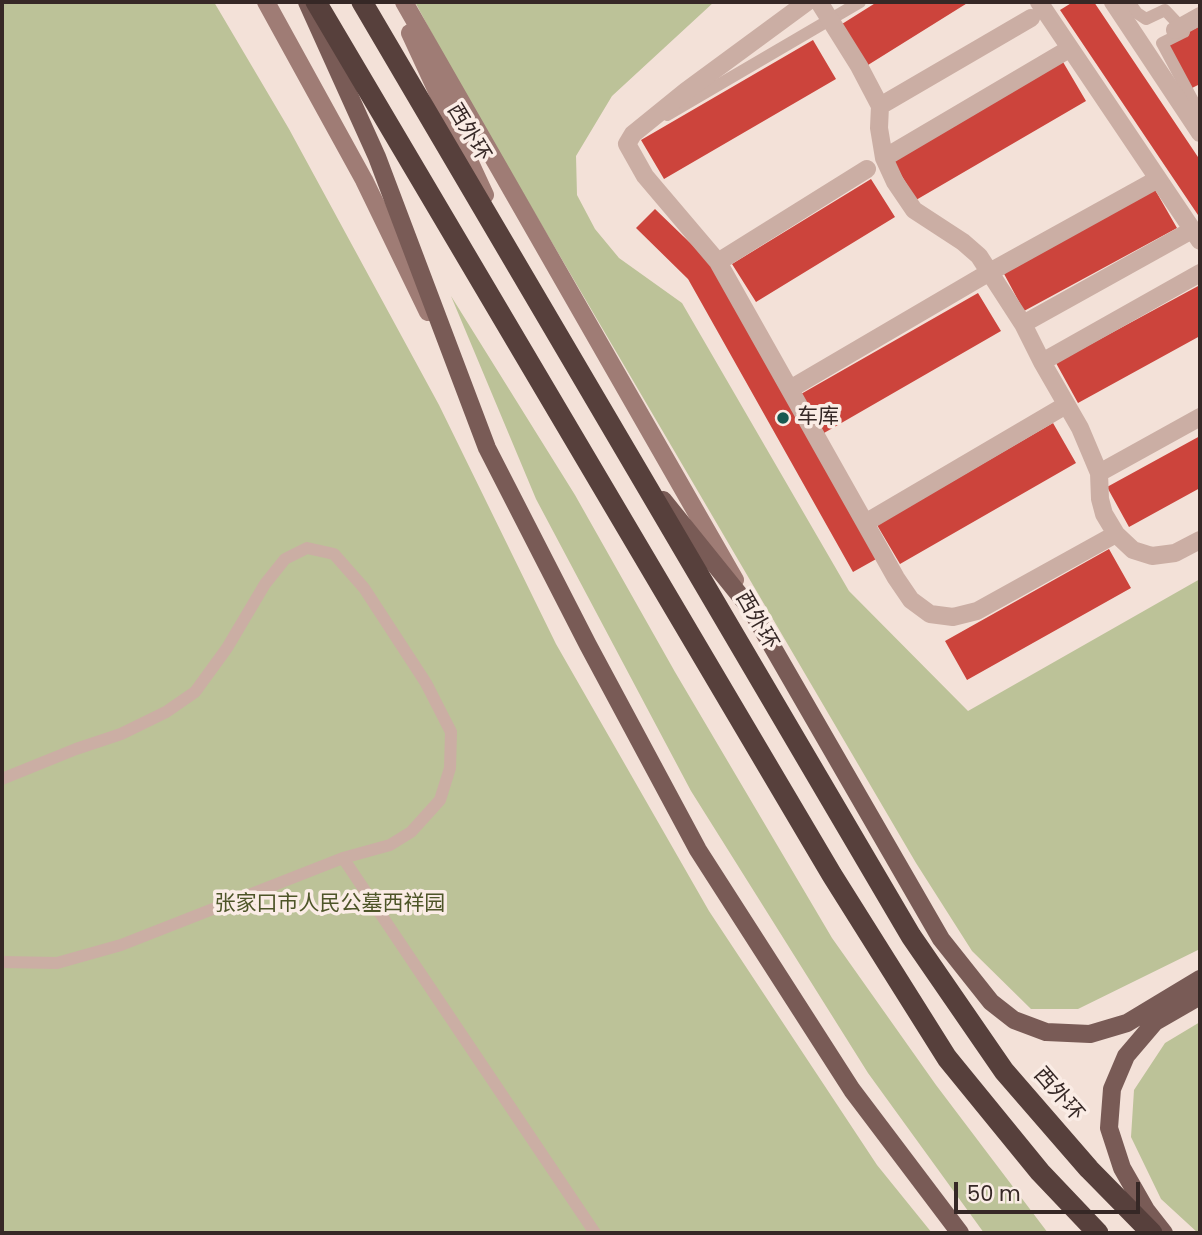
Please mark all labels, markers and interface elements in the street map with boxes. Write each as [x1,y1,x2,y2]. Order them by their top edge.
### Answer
street label: 西外环 [441,100,495,166]
place label: 车库 [797,405,839,431]
marker: 车库 [775,410,791,426]
street label: 西外环 [729,587,783,655]
park label: 张家口市人民公墓西祥园 [215,892,445,918]
street label: 西外环 [1028,1063,1088,1127]
scale bar [957,1168,1142,1212]
text: 50 m [967,1179,1021,1208]

